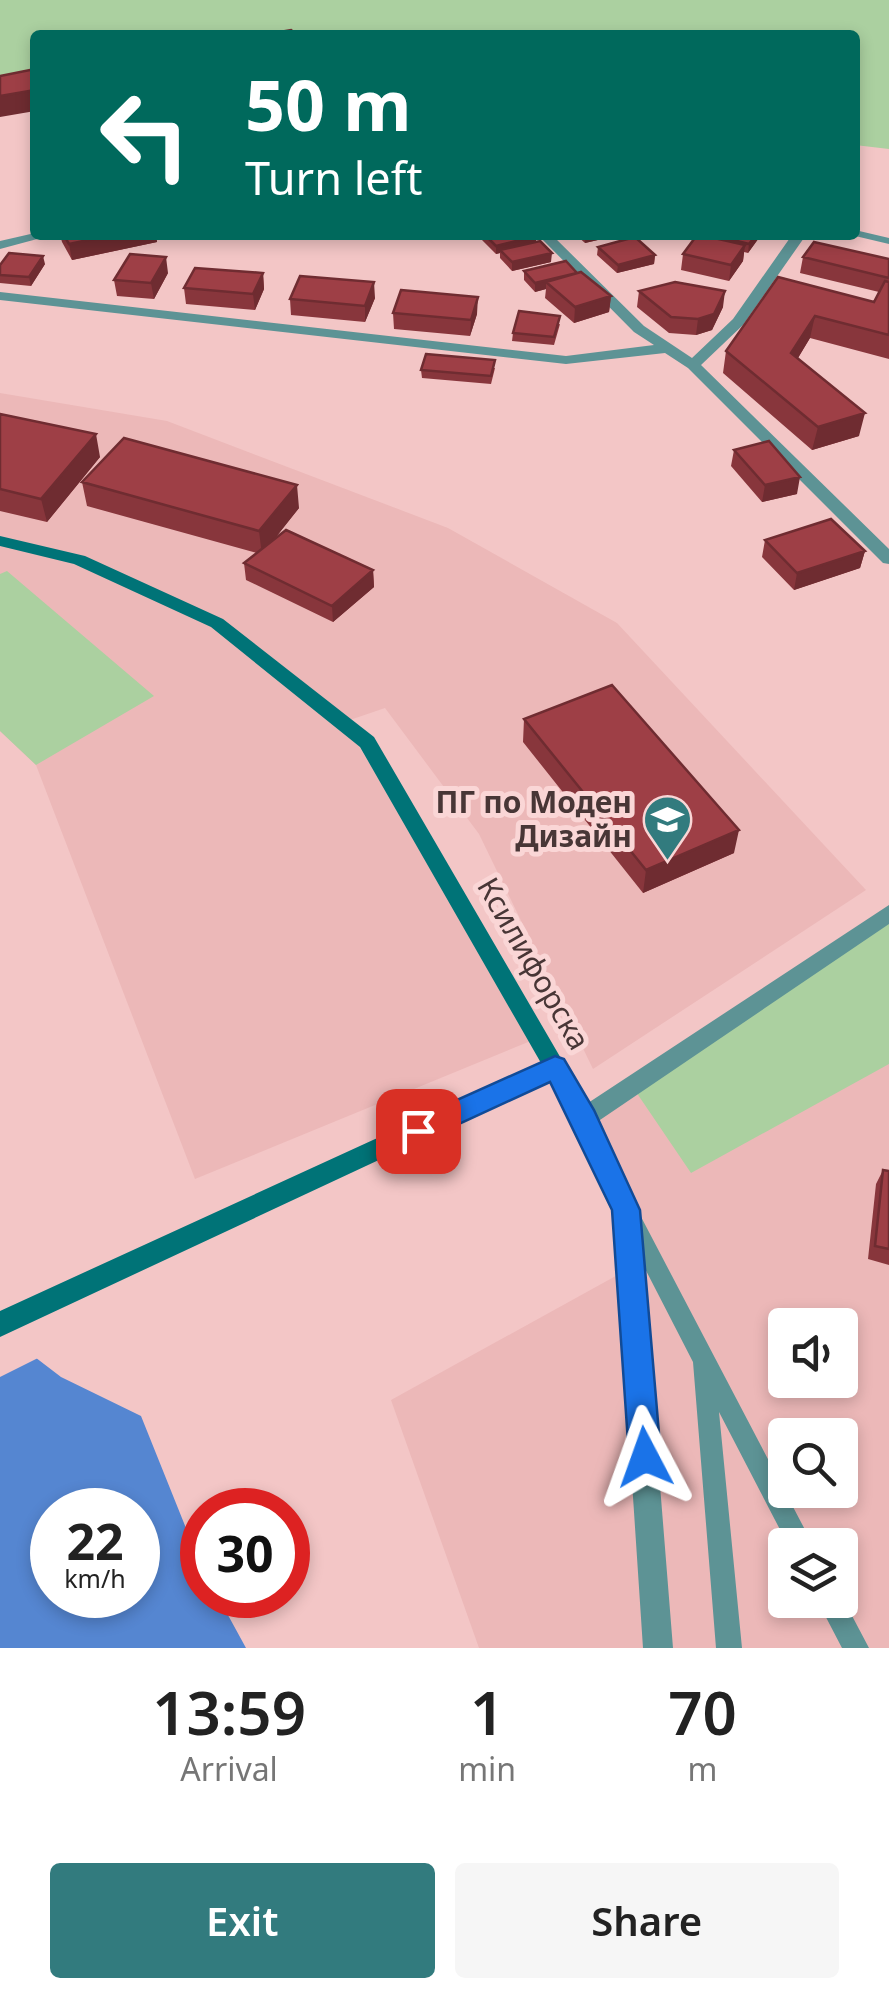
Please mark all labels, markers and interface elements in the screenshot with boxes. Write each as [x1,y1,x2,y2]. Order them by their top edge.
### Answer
text: 50 m [245,56,412,152]
icon: left [80,70,210,200]
text: Turn left [245,147,422,208]
place label: ПГ по Моден Дизайн [436,781,632,856]
school or university icon: ПГ по Моден Дизайн [641,794,693,862]
street label: Ксилифорска [468,870,600,1057]
pin [376,1089,461,1174]
icon: arrive [391,1104,446,1159]
map controls [768,1308,858,1618]
button: sound [768,1308,858,1398]
position arrow [593,1405,697,1509]
button: search [768,1418,858,1508]
speed limit sign: 30 [180,1488,310,1618]
text: 22 [66,1507,124,1575]
button: layers [768,1528,858,1618]
text: km/h [64,1561,126,1595]
text: 13:59 [152,1671,306,1753]
text: 1 [470,1671,504,1753]
text: 70 [668,1671,737,1753]
text: Arrival [180,1747,278,1790]
text: min [458,1747,516,1790]
text: m [688,1747,718,1790]
button: Exit [50,1863,435,1978]
button: Share [455,1863,839,1978]

